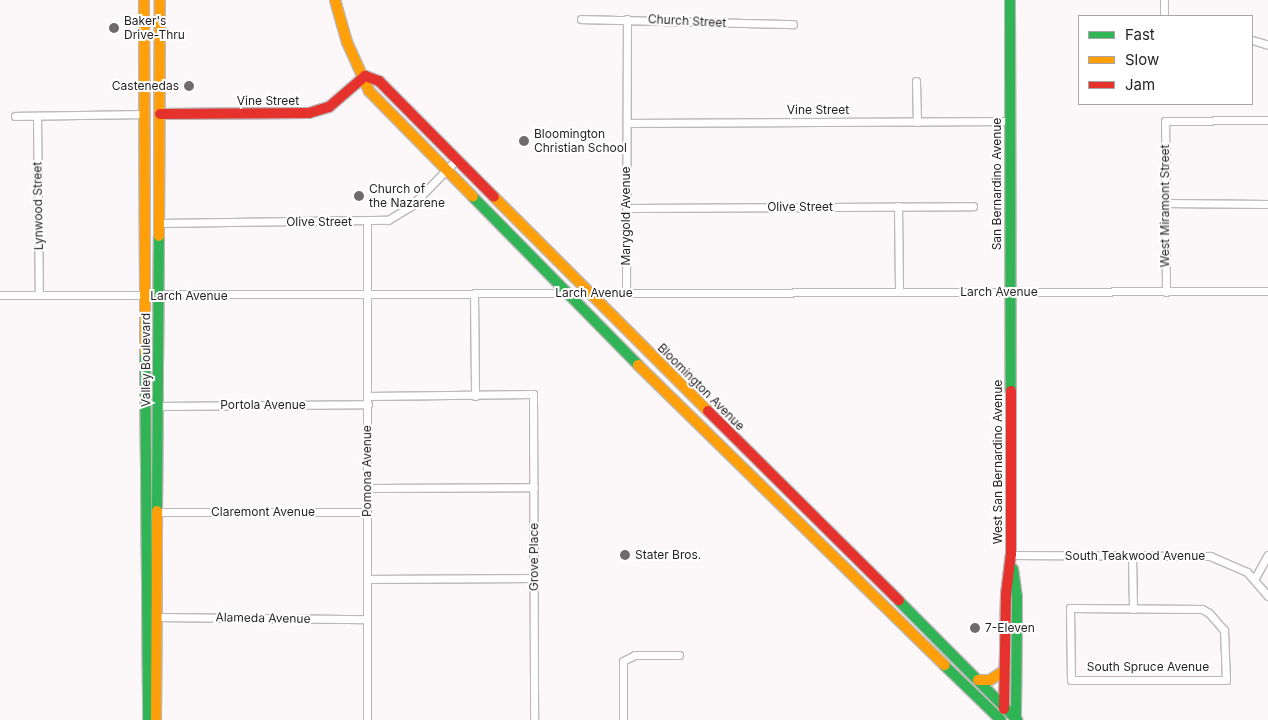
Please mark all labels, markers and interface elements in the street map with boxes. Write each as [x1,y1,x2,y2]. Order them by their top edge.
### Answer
street label: Church Street [647,12,727,30]
place label: Baker's Drive-Thru [124,14,185,42]
legend [1078,15,1253,105]
marker: Baker's Drive-Thru [108,22,120,34]
text: Fast [1125,25,1155,44]
text: Slow [1125,50,1159,69]
text: Jam [1125,75,1155,94]
place label: Castenedas [112,79,179,93]
marker: Castenedas [183,80,195,92]
street label: Vine Street [237,94,299,108]
street label: Vine Street [787,103,849,117]
street label: San Bernardino Avenue [990,118,1004,250]
place label: Bloomington Christian School [534,127,627,155]
marker: Bloomington Christian School [518,135,530,147]
street label: West Miramont Street [1158,145,1172,267]
street label: Lynwood Street [30,162,46,250]
street label: Marygold Avenue [619,166,633,266]
place label: Church of the Nazarene [369,182,445,210]
marker: Church of the Nazarene [353,190,365,202]
street label: Olive Street [767,200,833,214]
street label: Olive Street [286,215,352,229]
street label: Larch Avenue [960,285,1038,299]
street label: Larch Avenue [555,286,633,300]
street label: Larch Avenue [150,289,228,303]
street label: Valley Boulevard [139,313,153,407]
street label: Bloomington Avenue [655,341,747,433]
street label: West San Bernardino Avenue [991,380,1005,544]
street label: Portola Avenue [220,398,306,412]
street label: Pomona Avenue [360,425,374,517]
street label: Claremont Avenue [211,505,315,519]
street label: Grove Place [527,523,541,591]
place label: Stater Bros. [635,548,701,562]
marker: Stater Bros. [619,549,631,561]
street label: South Teakwood Avenue [1065,549,1205,563]
street label: Alameda Avenue [215,610,311,626]
place label: 7-Eleven [985,621,1035,635]
marker: 7-Eleven [969,622,981,634]
street label: South Spruce Avenue [1087,660,1209,674]

